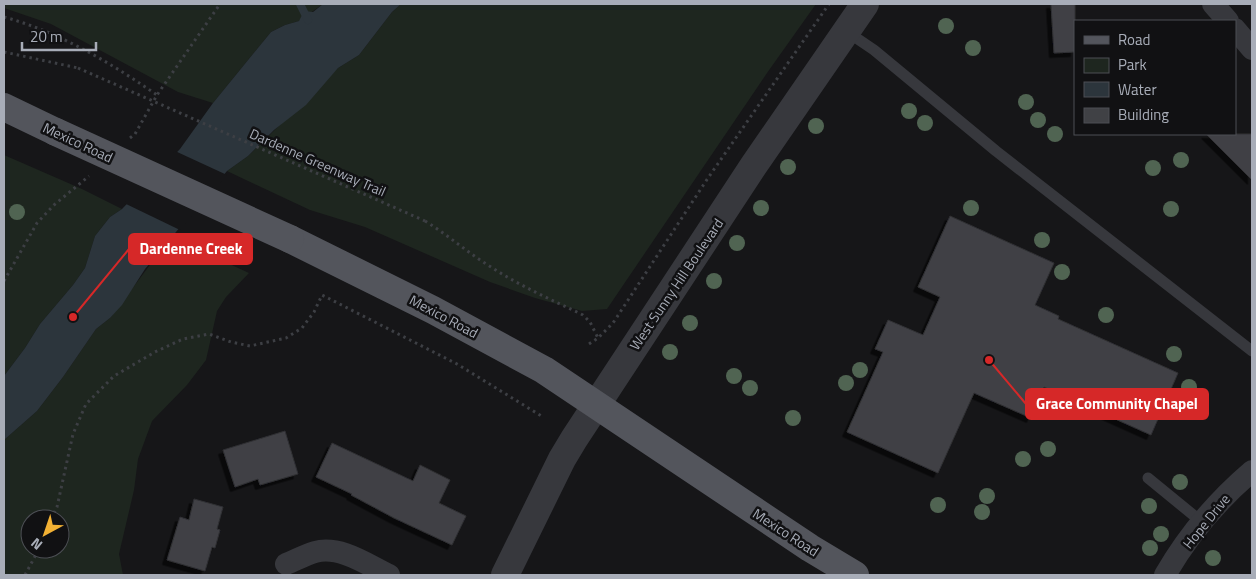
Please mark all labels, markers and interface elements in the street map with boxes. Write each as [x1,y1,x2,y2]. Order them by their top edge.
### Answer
scale bar [22,20,96,52]
legend [1074,20,1236,135]
text: 20 m [30,25,63,48]
text: Road [1118,28,1150,51]
text: Park [1118,53,1147,76]
text: Water [1118,78,1157,101]
text: Building [1118,103,1169,126]
street label: Mexico Road [40,117,116,167]
street label: Dardenne Greenway Trail [247,123,389,201]
street label: West Sunny Hill Boulevard [624,214,728,354]
callout: Dardenne Creek [129,234,252,264]
text: Dardenne Creek [140,237,243,260]
street label: Mexico Road [406,289,482,343]
callout: Grace Community Chapel [1026,389,1208,419]
text: Grace Community Chapel [1036,392,1198,415]
street label: Hope Drive [1177,489,1235,553]
street label: Mexico Road [749,503,823,561]
north arrow [20,509,70,559]
text: N [26,533,47,556]

